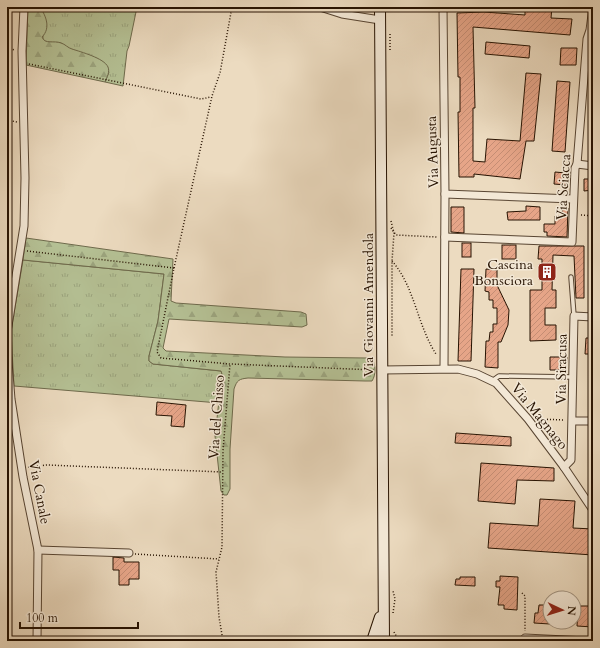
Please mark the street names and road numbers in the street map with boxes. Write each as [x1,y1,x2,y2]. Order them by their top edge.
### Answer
street label: Via Augusta [422,115,443,188]
street label: Via Sciacca [552,153,575,221]
street label: Via Giovanni Amendola [359,233,378,377]
street label: Via Siracusa [551,333,572,405]
street label: Via del Chisso [204,374,229,460]
street label: Via Magnago [507,379,573,454]
street label: Via Canale [24,459,55,526]

